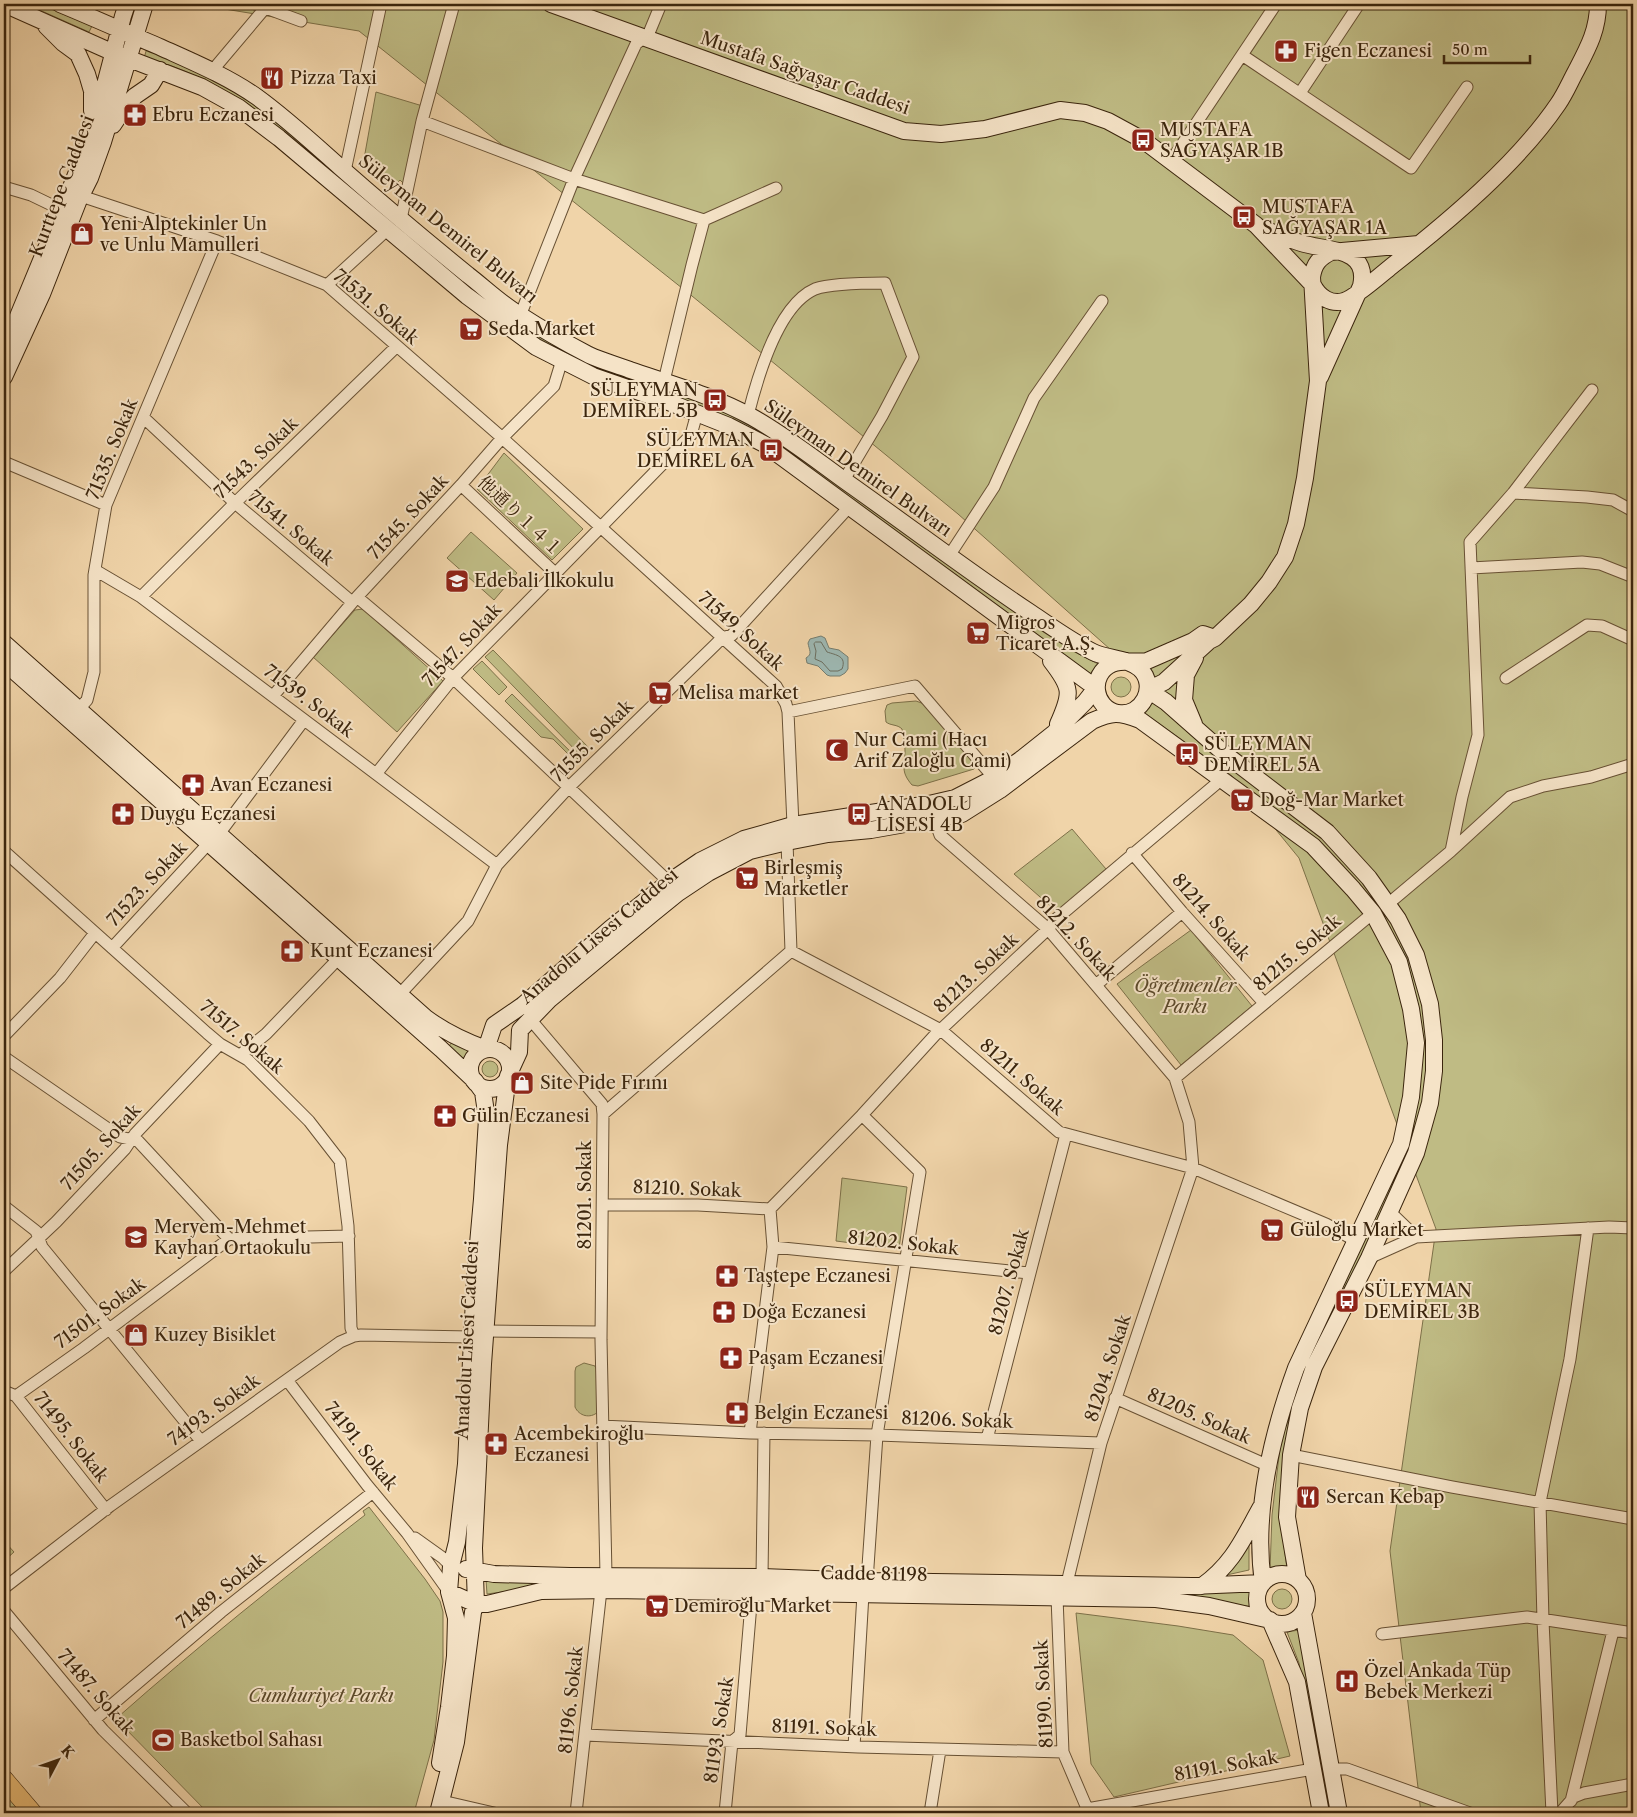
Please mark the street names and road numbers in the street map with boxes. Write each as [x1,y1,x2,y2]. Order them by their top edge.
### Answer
street label: Mustafa Sağyaşar Caddesi [698,27,913,119]
street label: Kurttepe Caddesi [25,111,99,260]
street label: Süleyman Demirel Bulvarı [354,150,542,308]
street label: 71531. Sokak [329,265,424,350]
street label: 71535. Sokak [82,394,143,503]
street label: Süleyman Demirel Bulvarı [760,395,957,542]
street label: 71543. Sokak [210,412,304,503]
street label: 71545. Sokak [363,469,454,564]
street label: 他通り１４１ [473,471,567,561]
street label: 71541. Sokak [244,486,340,571]
street label: 71549. Sokak [694,587,790,676]
street label: 71547. Sokak [418,598,507,691]
street label: 71539. Sokak [260,660,360,743]
street label: 71555. Sokak [546,694,639,787]
street label: 71523. Sokak [102,836,193,931]
street label: Anadolu Lisesi Caddesi [515,863,683,1009]
street label: 81214. Sokak [1167,869,1256,966]
street label: 81212. Sokak [1031,891,1122,986]
street label: 81215. Sokak [1249,909,1346,996]
street label: 81213. Sokak [929,927,1024,1018]
street label: 71517. Sokak [196,995,290,1080]
street label: 81211. Sokak [975,1034,1070,1121]
street label: 71505. Sokak [56,1098,147,1195]
street label: 81201. Sokak [574,1139,596,1249]
street label: 81210. Sokak [632,1176,743,1202]
street label: 81207. Sokak [984,1225,1034,1338]
street label: 81202. Sokak [846,1226,961,1260]
street label: Anadolu Lisesi Caddesi [451,1239,483,1441]
street label: 71501. Sokak [50,1272,151,1353]
street label: 81204. Sokak [1080,1310,1136,1424]
street label: 74193. Sokak [164,1368,265,1451]
street label: 81205. Sokak [1144,1383,1256,1449]
street label: 71495. Sokak [29,1388,114,1488]
street label: 74191. Sokak [320,1398,403,1496]
street label: 81206. Sokak [901,1407,1015,1433]
street label: 71489. Sokak [172,1547,271,1634]
street label: Cadde 81198 [820,1562,928,1586]
street label: 81190. Sokak [1030,1638,1058,1749]
street label: 81196. Sokak [554,1643,588,1755]
street label: 71487. Sokak [53,1645,140,1741]
street label: 81193. Sokak [700,1674,739,1785]
street label: 81191. Sokak [771,1715,879,1741]
street label: 81191. Sokak [1172,1746,1281,1786]

